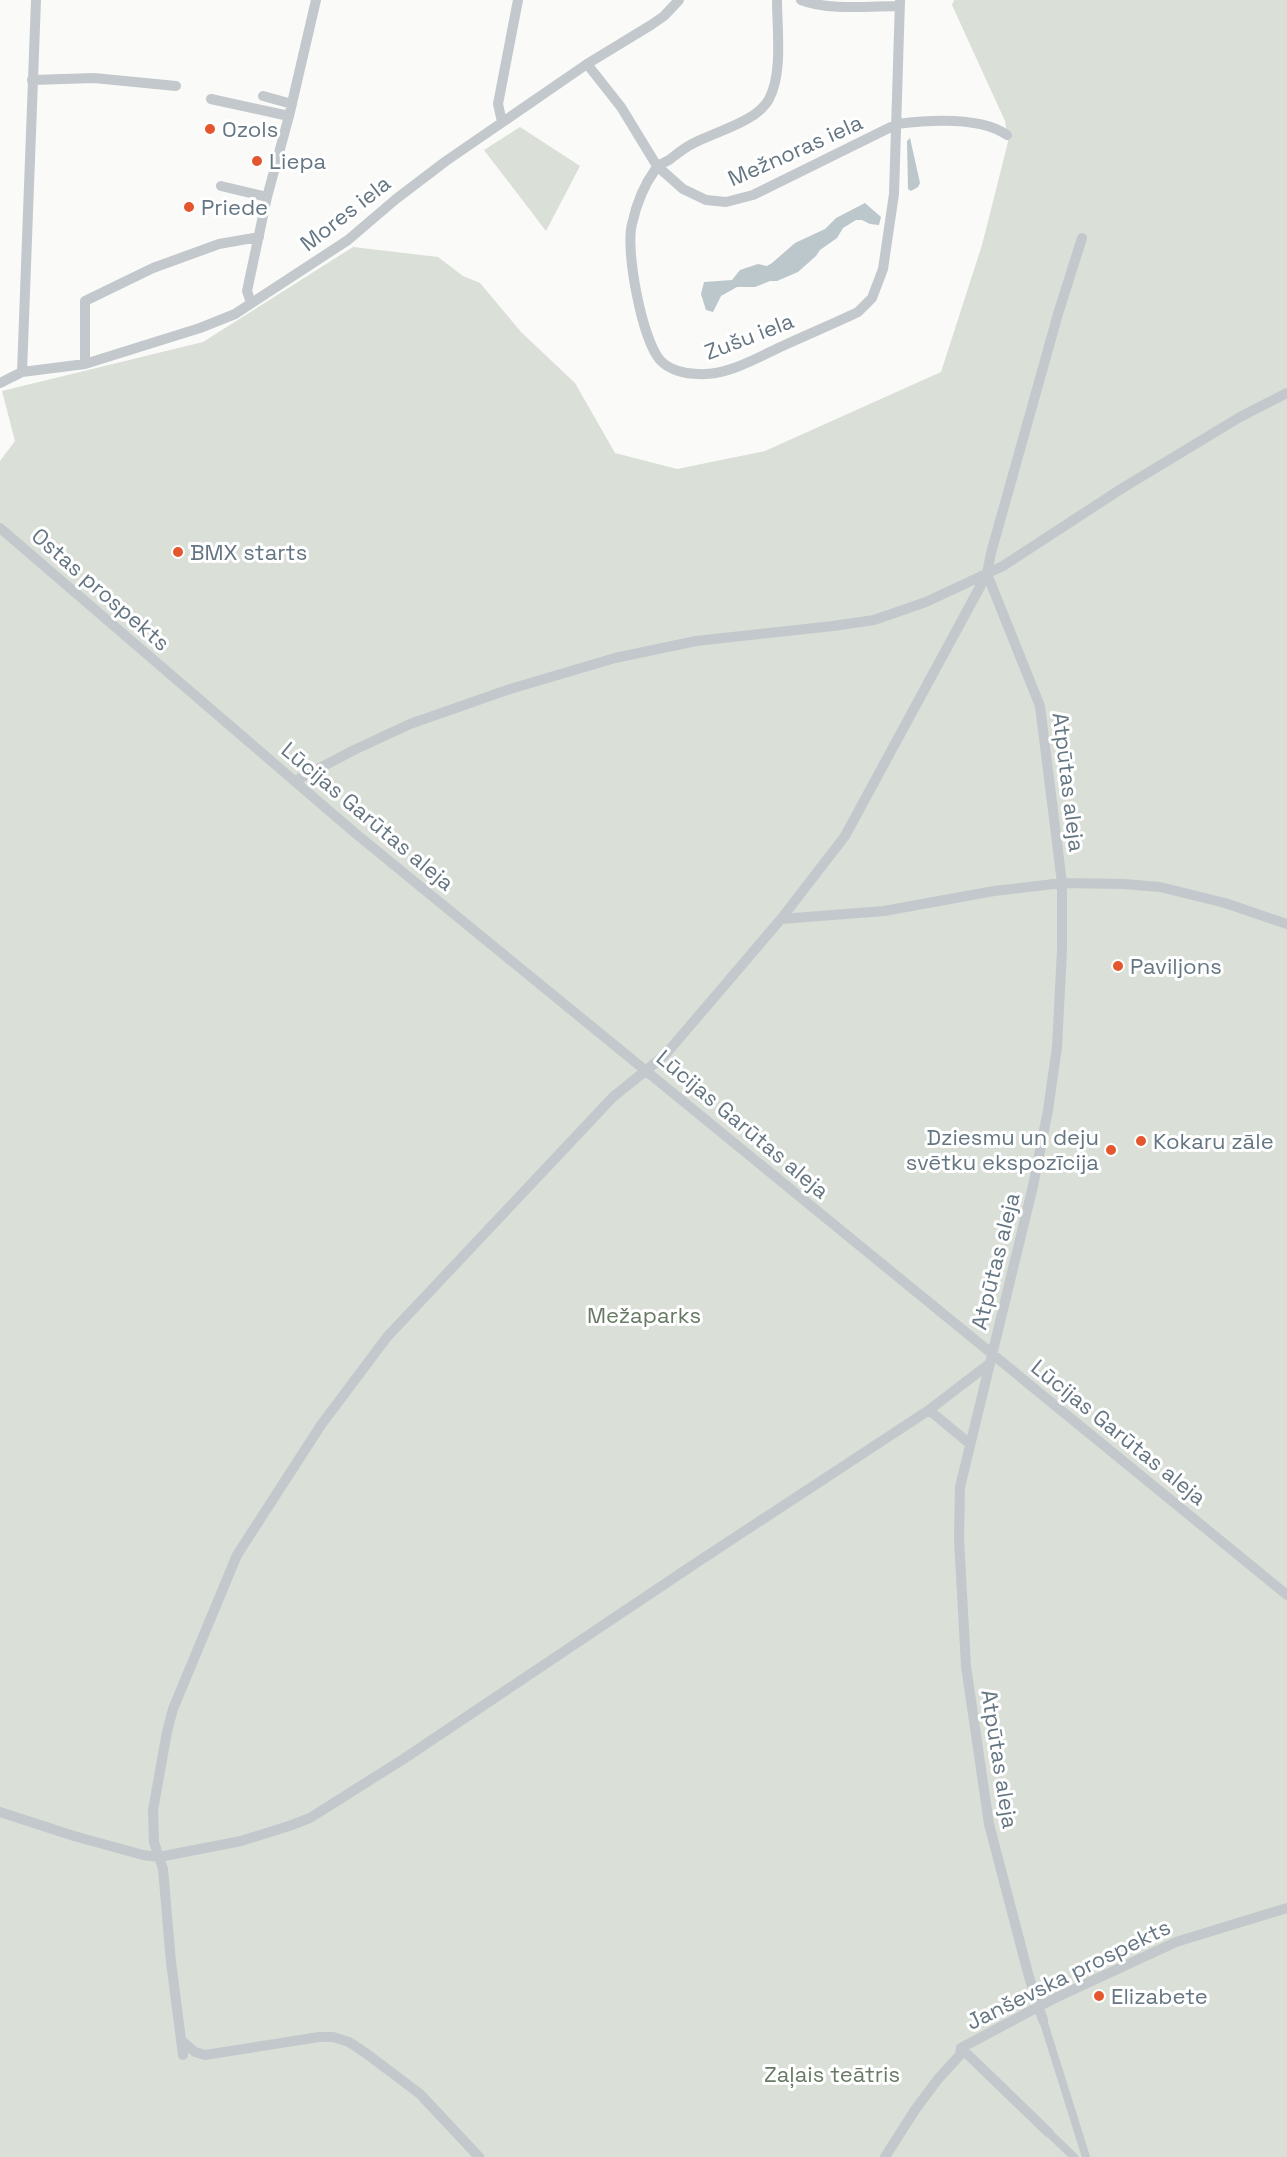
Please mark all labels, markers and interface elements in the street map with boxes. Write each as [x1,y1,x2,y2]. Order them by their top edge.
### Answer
street label: Mežnoras iela [723,108,867,192]
place label: Ozols [222,115,278,143]
marker: Ozols [203,122,217,136]
place label: Liepa [269,147,327,175]
marker: Liepa [250,154,264,168]
street label: Mores iela [294,169,396,257]
place label: Priede [201,193,268,221]
marker: Priede [182,200,196,214]
street label: Zušu iela [700,306,798,366]
street label: Ostas prospekts [26,521,176,657]
place label: BMX starts [190,538,307,566]
marker: BMX starts [171,545,185,559]
street label: Atpūtas aleja [1047,711,1091,854]
street label: Lūcijas Garūtas aleja [276,735,460,897]
place label: Paviljons [1130,952,1222,980]
marker: Paviljons [1111,959,1125,973]
street label: Lūcijas Garūtas aleja [651,1043,835,1205]
place label: Dziesmu un deju svētku ekspozīcija [906,1123,1099,1176]
place label: Kokaru zāle [1153,1127,1274,1155]
marker: Kokaru zāle [1134,1134,1148,1148]
marker: Dziesmu un deju svētku ekspozīcija [1104,1143,1118,1157]
street label: Atpūtas aleja [964,1189,1026,1332]
park label: Mežaparks [587,1301,701,1329]
street label: Lūcijas Garūtas aleja [1026,1353,1212,1511]
street label: Atpūtas aleja [975,1688,1025,1831]
street label: Janševska prospekts [961,1912,1175,2036]
place label: Elizabete [1111,1982,1208,2010]
marker: Elizabete [1092,1989,1106,2003]
park label: Zaļais teātris [764,2060,900,2088]

